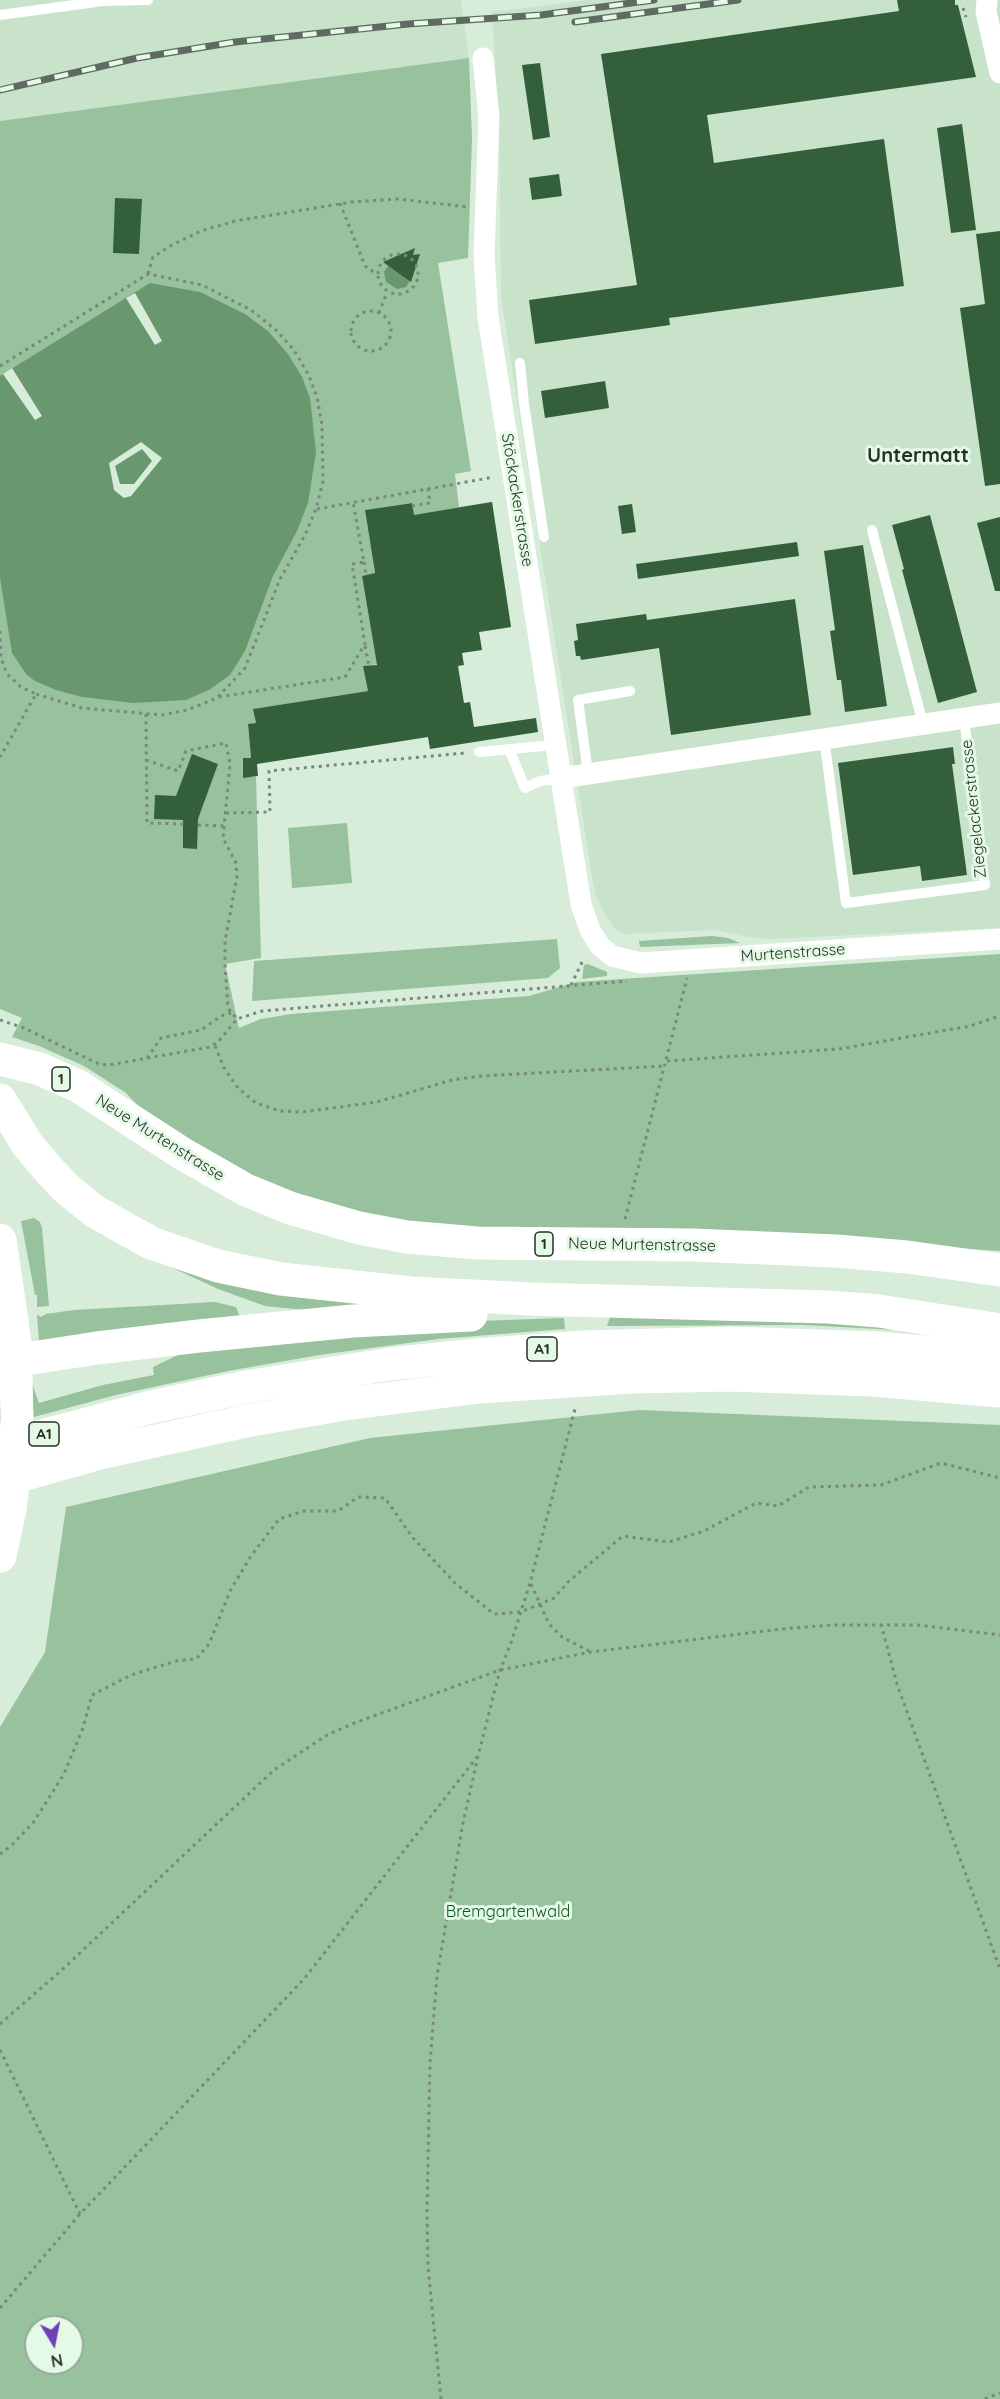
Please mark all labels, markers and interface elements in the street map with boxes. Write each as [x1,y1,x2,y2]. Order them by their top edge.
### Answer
street label: Stöckackerstrasse [497,432,537,568]
district label: Untermatt [867,444,969,468]
street label: Ziegelackerstrasse [957,739,991,879]
street label: Murtenstrasse [740,940,846,966]
road number: 1 [52,1067,70,1091]
street label: Neue Murtenstrasse [92,1091,228,1185]
road number: 1 [535,1232,553,1256]
street label: Neue Murtenstrasse [568,1234,716,1256]
road number: A1 [527,1337,557,1361]
road number: A1 [29,1422,59,1446]
park label: Bremgartenwald [446,1902,570,1922]
north arrow [24,2315,84,2375]
text: N [49,2350,64,2372]

